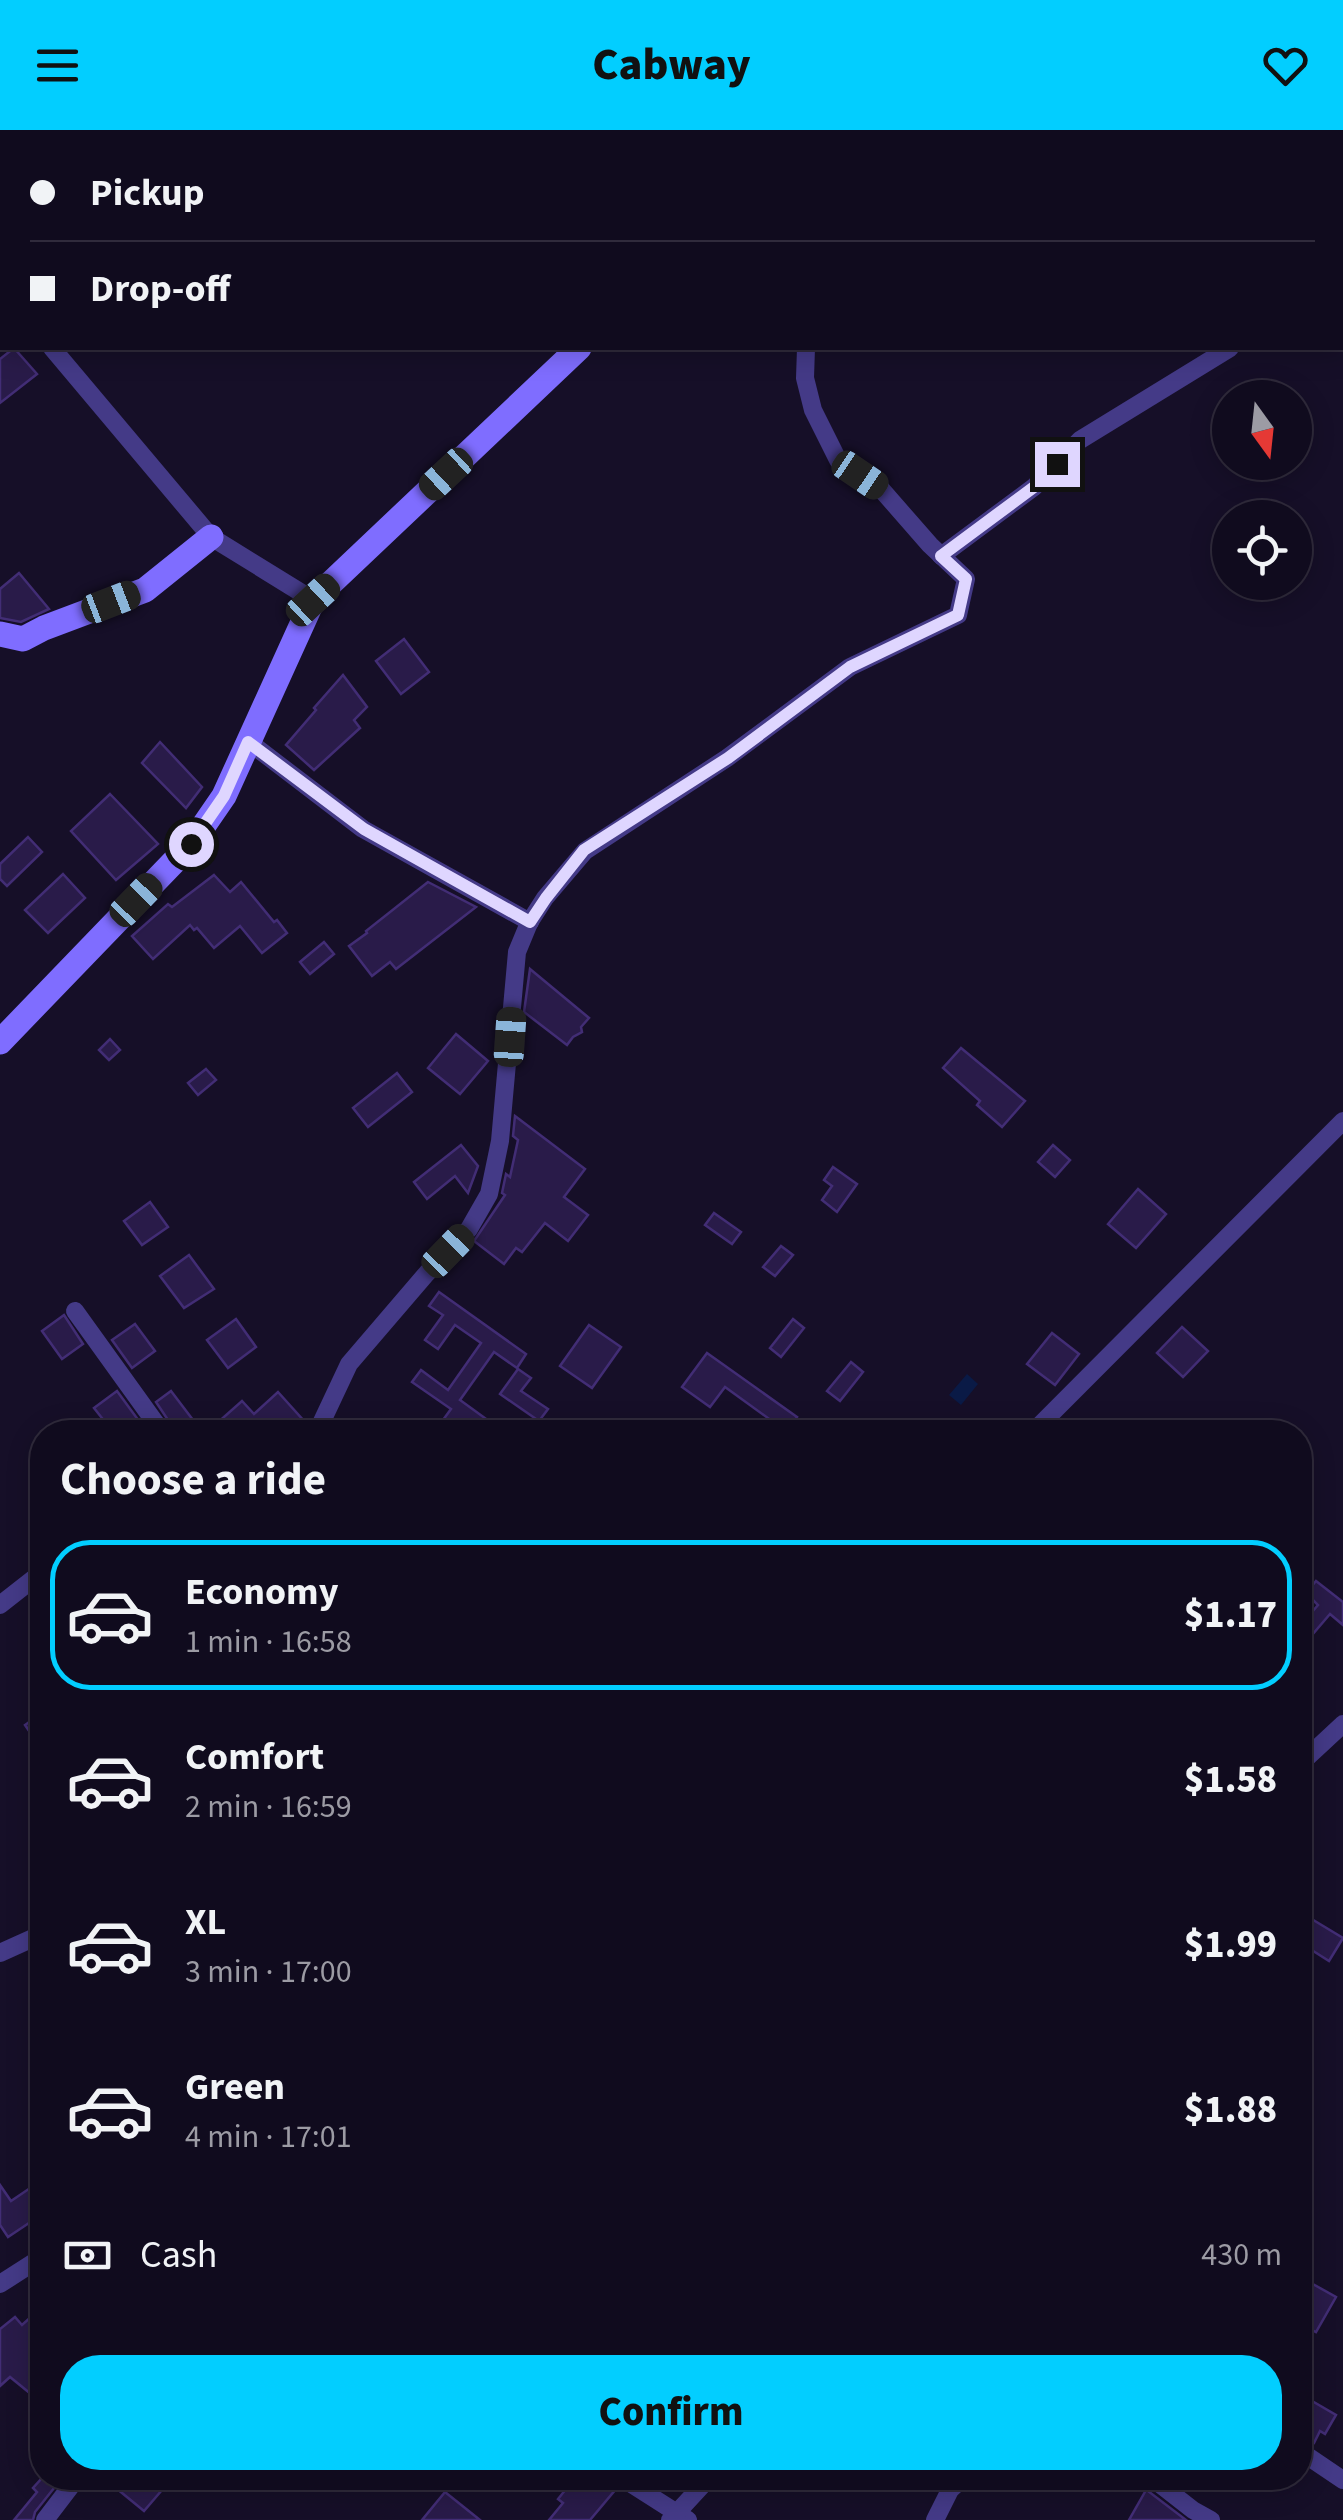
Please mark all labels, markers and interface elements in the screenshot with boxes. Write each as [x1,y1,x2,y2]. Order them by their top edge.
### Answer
text: Cabway [592,33,751,97]
icon: menu [30,38,85,93]
icon: heart [1258,38,1313,93]
text: Pickup [90,166,204,220]
text: Drop-off [90,262,230,316]
north arrow [1212,380,1312,480]
map controls [1212,380,1312,600]
route end [1035,442,1080,487]
car [414,443,478,505]
car [827,446,893,504]
button: locate [1212,500,1312,600]
car [281,569,345,631]
car [78,577,144,627]
route start [169,822,214,867]
car [104,868,168,932]
car [493,1006,527,1068]
car [416,1219,480,1283]
text: Choose a ride [60,1448,326,1512]
text: Economy [185,1565,338,1619]
icon: car [65,1570,155,1660]
text: $1.17 [1184,1588,1277,1642]
text: 1 min · 16:58 [185,1619,352,1665]
text: Comfort [185,1730,324,1784]
icon: car [65,1735,155,1825]
text: $1.58 [1184,1753,1277,1807]
text: 2 min · 16:59 [185,1784,352,1830]
text: XL [185,1895,226,1949]
icon: car [65,1900,155,1990]
text: $1.99 [1184,1918,1277,1972]
text: 3 min · 17:00 [185,1949,352,1995]
text: Green [185,2060,285,2114]
icon: car [65,2065,155,2155]
text: $1.88 [1184,2083,1277,2137]
text: 4 min · 17:01 [185,2114,352,2160]
icon: cash [60,2228,115,2283]
text: Cash [140,2228,217,2282]
text: 430 m [1201,2232,1282,2278]
button: Confirm [60,2355,1282,2470]

